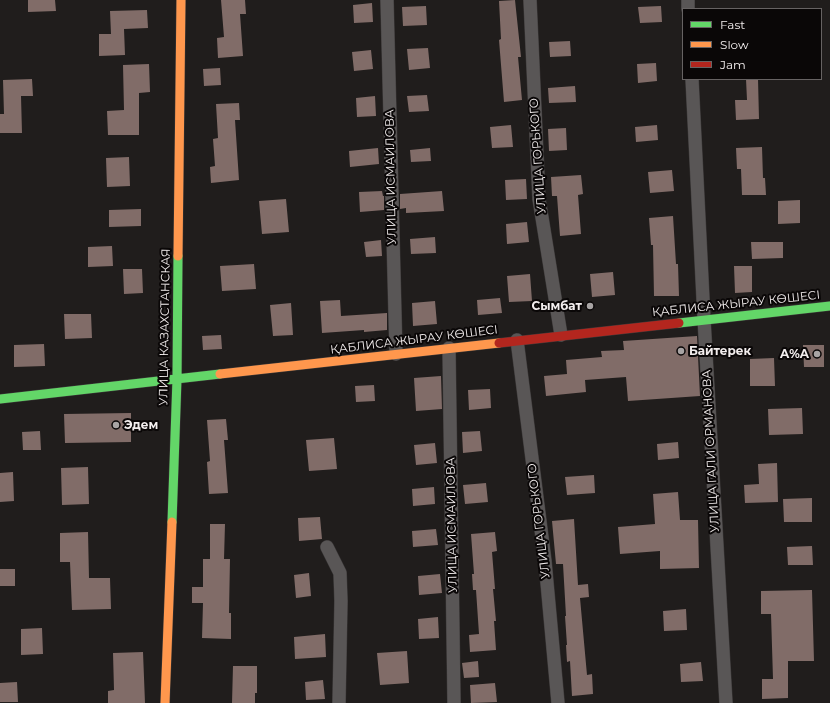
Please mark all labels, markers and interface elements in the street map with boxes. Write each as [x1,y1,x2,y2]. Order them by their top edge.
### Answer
legend [682,8,822,80]
text: Fast [720,17,745,32]
text: Slow [720,37,749,52]
text: Jam [720,57,746,72]
street label: УЛИЦА ГОРЬКОГО [527,97,549,215]
street label: УЛИЦА ИСМАИЛОВА [383,109,399,245]
street label: УЛИЦА КАЗАХСТАНСКАЯ [156,248,174,406]
street label: ҚАБЛИСА ЖЫРАУ КӨШЕСІ [651,288,821,320]
place label: Сымбат [532,299,582,313]
marker: Сымбат [585,301,595,311]
street label: ҚАБЛИСА ЖЫРАУ КӨШЕСІ [329,323,499,357]
place label: Байтерек [689,344,751,358]
marker: Байтерек [676,346,686,356]
place label: A%A [780,347,809,361]
marker: A%A [812,349,822,359]
street label: УЛИЦА ГАЛИ ОРМАНОВА [700,369,722,533]
place label: Эдем [124,418,158,432]
marker: Эдем [111,420,121,430]
street label: УЛИЦА ИСМАИЛОВА [444,457,460,593]
street label: УЛИЦА ГОРЬКОГО [525,462,553,580]

